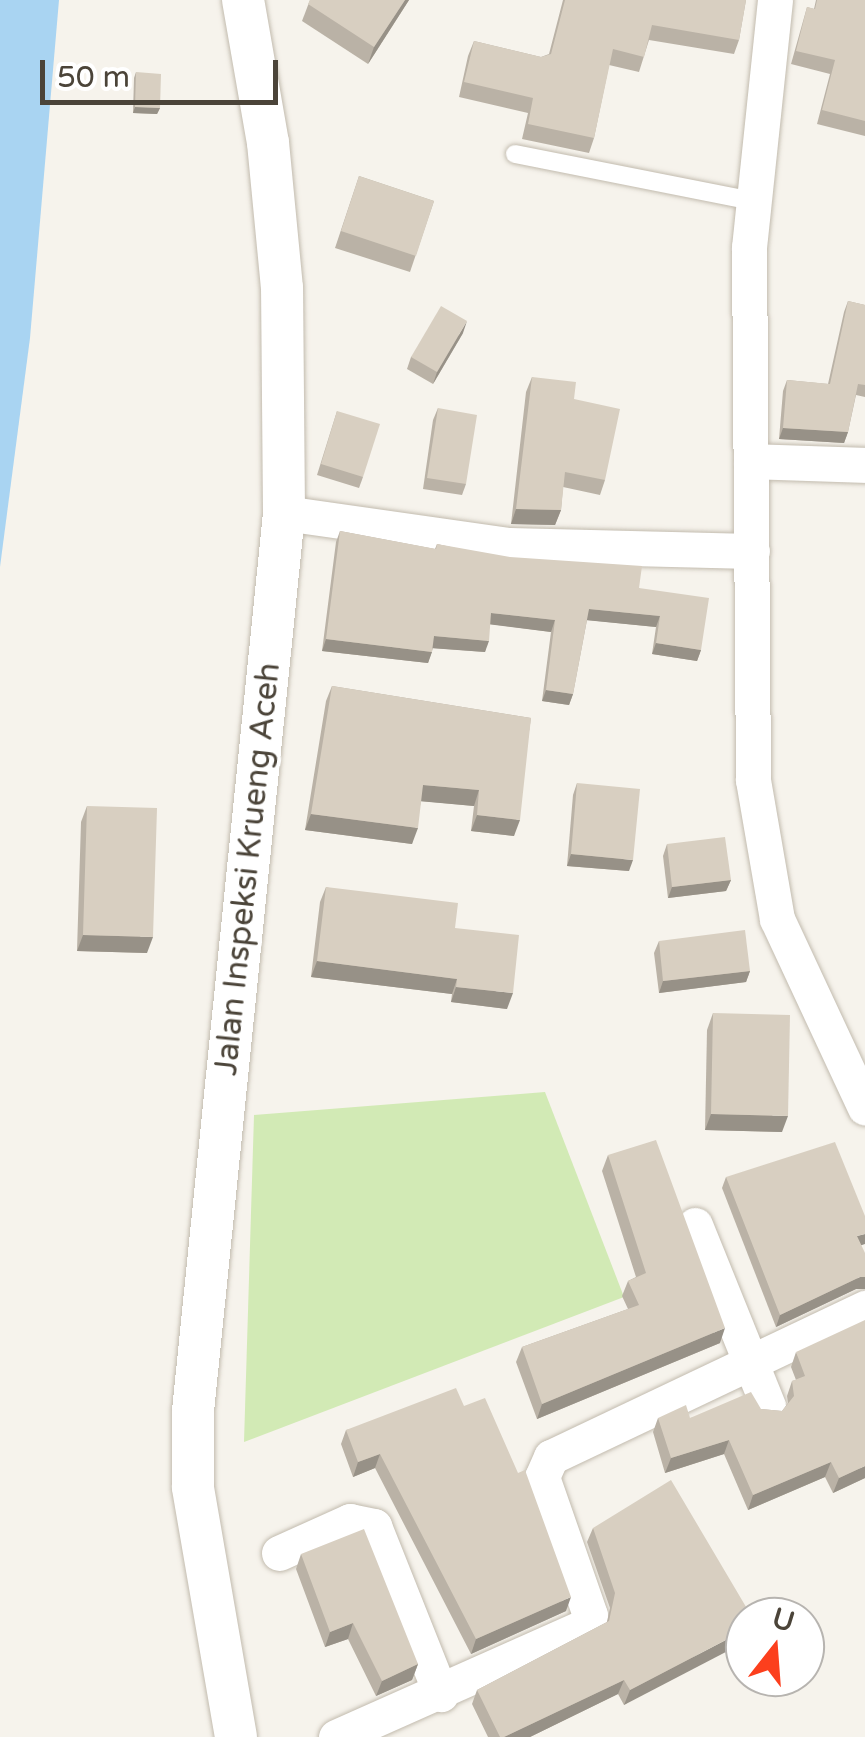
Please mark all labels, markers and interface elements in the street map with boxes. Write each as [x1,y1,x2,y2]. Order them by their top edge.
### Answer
scale bar [45,40,282,102]
text: 50 m [57,59,130,96]
street label: Jalan Inspeksi Krueng Aceh [207,661,289,1077]
north arrow [725,1597,825,1697]
text: U [768,1601,798,1640]

